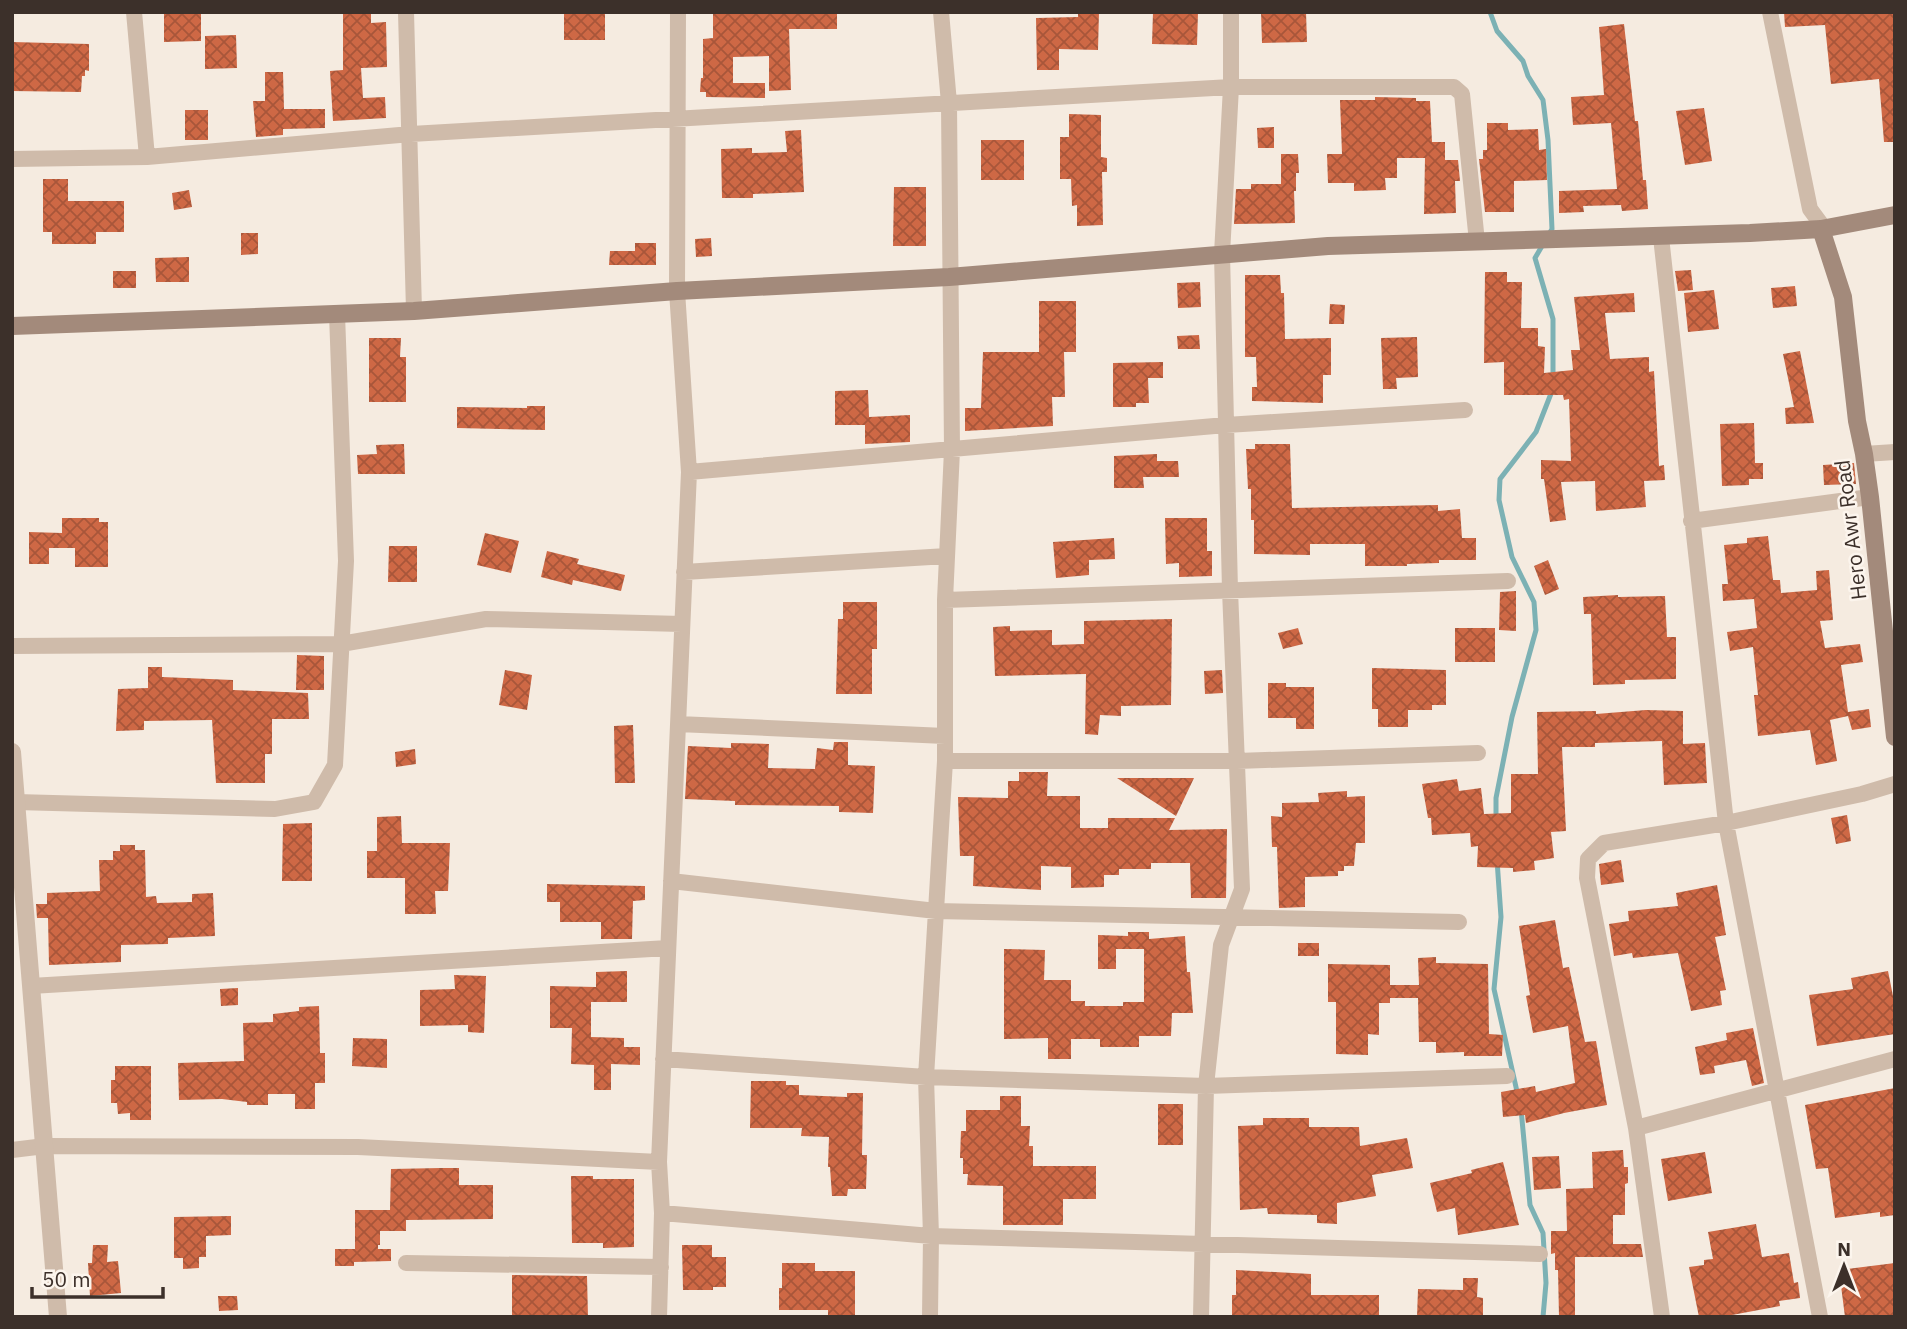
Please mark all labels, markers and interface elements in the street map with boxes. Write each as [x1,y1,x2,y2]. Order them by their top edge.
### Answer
street label: Hero Awr Road [1828,458,1872,602]
north arrow [1809,1231,1879,1301]
text: N [1837,1237,1851,1261]
scale bar [32,1256,163,1300]
text: 50 m [42,1265,91,1293]

